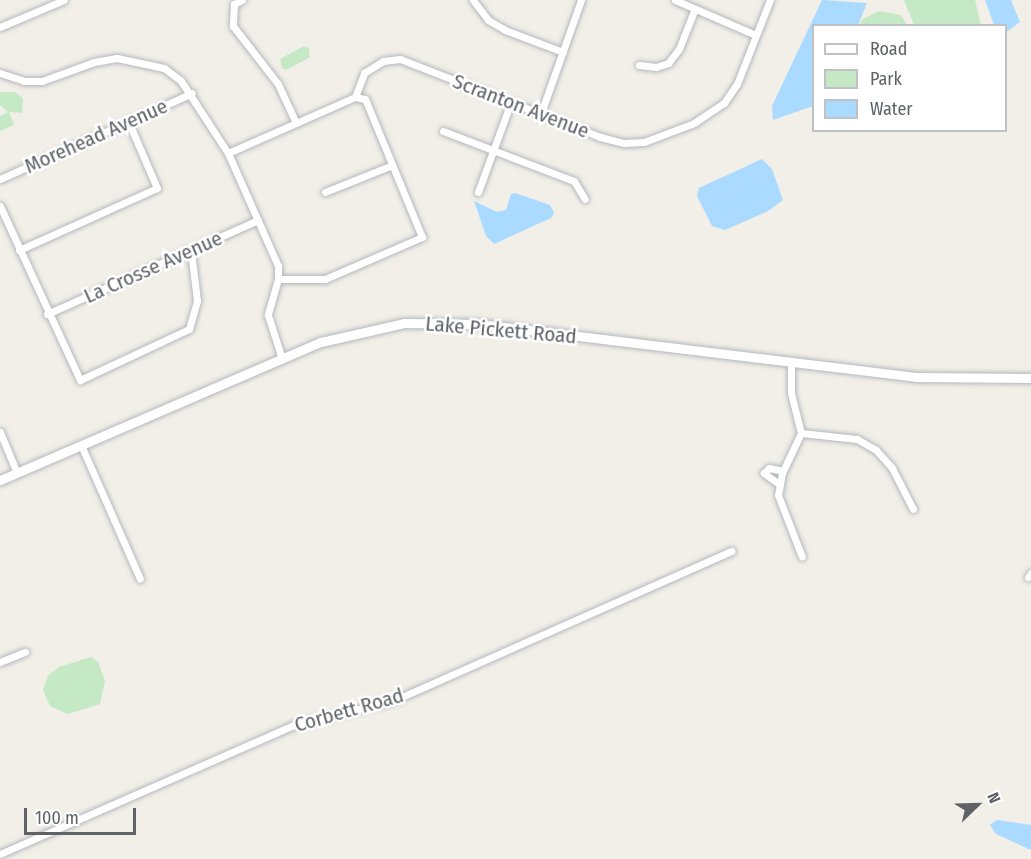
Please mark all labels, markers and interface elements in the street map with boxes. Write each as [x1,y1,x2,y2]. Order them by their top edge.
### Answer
legend [812,24,1007,132]
text: Road [870,38,907,60]
street label: Scranton Avenue [449,68,593,144]
text: Park [870,68,902,90]
street label: Morehead Avenue [21,93,171,179]
text: Water [870,98,913,120]
street label: La Crosse Avenue [80,225,226,309]
street label: Lake Pickett Road [424,311,578,349]
street label: Corbett Road [292,682,406,738]
north arrow [947,775,1007,835]
text: N [983,790,1005,806]
scale bar [27,796,140,834]
text: 100 m [35,807,79,829]

